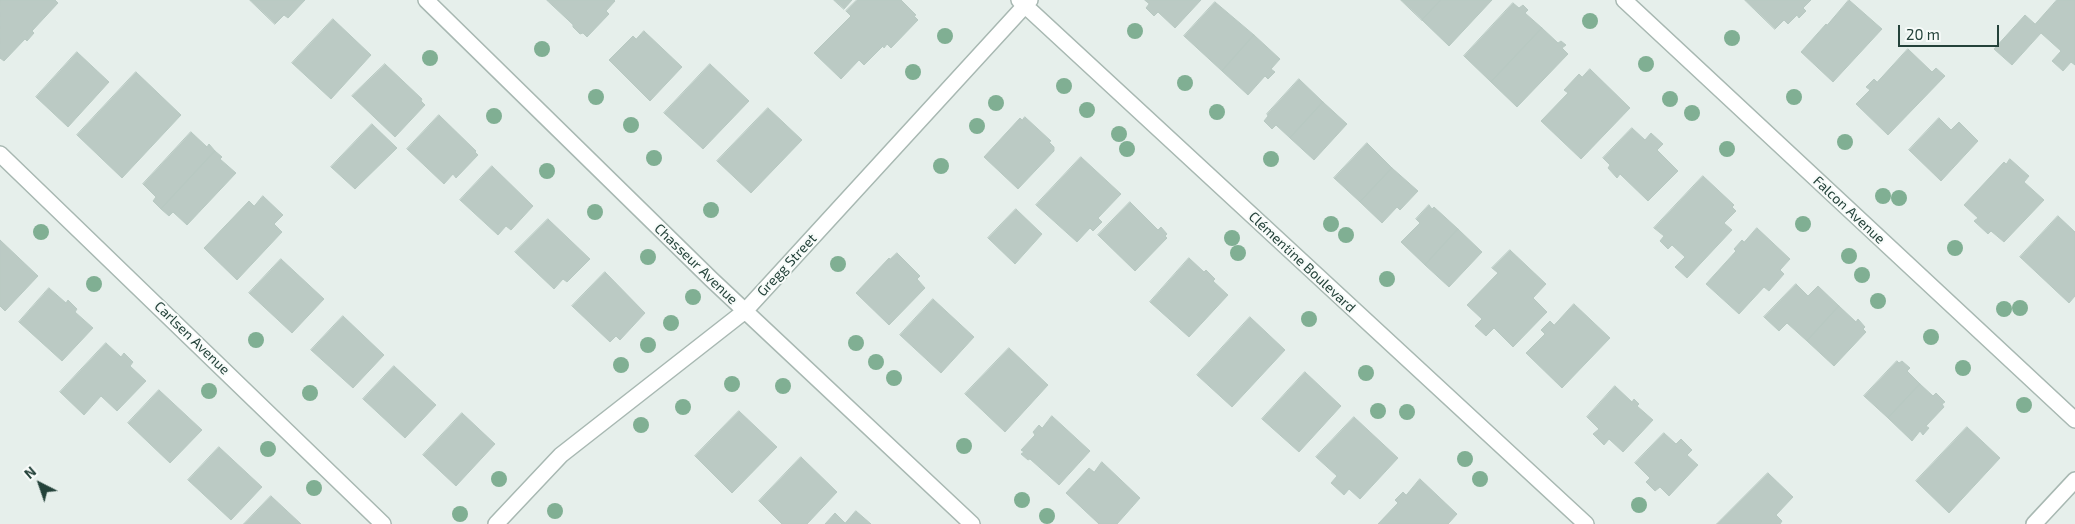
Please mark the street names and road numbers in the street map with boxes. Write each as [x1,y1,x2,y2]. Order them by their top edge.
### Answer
street label: Falcon Avenue [1810,173,1888,247]
street label: Clémentine Boulevard [1245,208,1359,316]
street label: Chasseur Avenue [651,220,741,308]
street label: Gregg Street [754,230,820,300]
street label: Carlsen Avenue [151,298,233,378]

